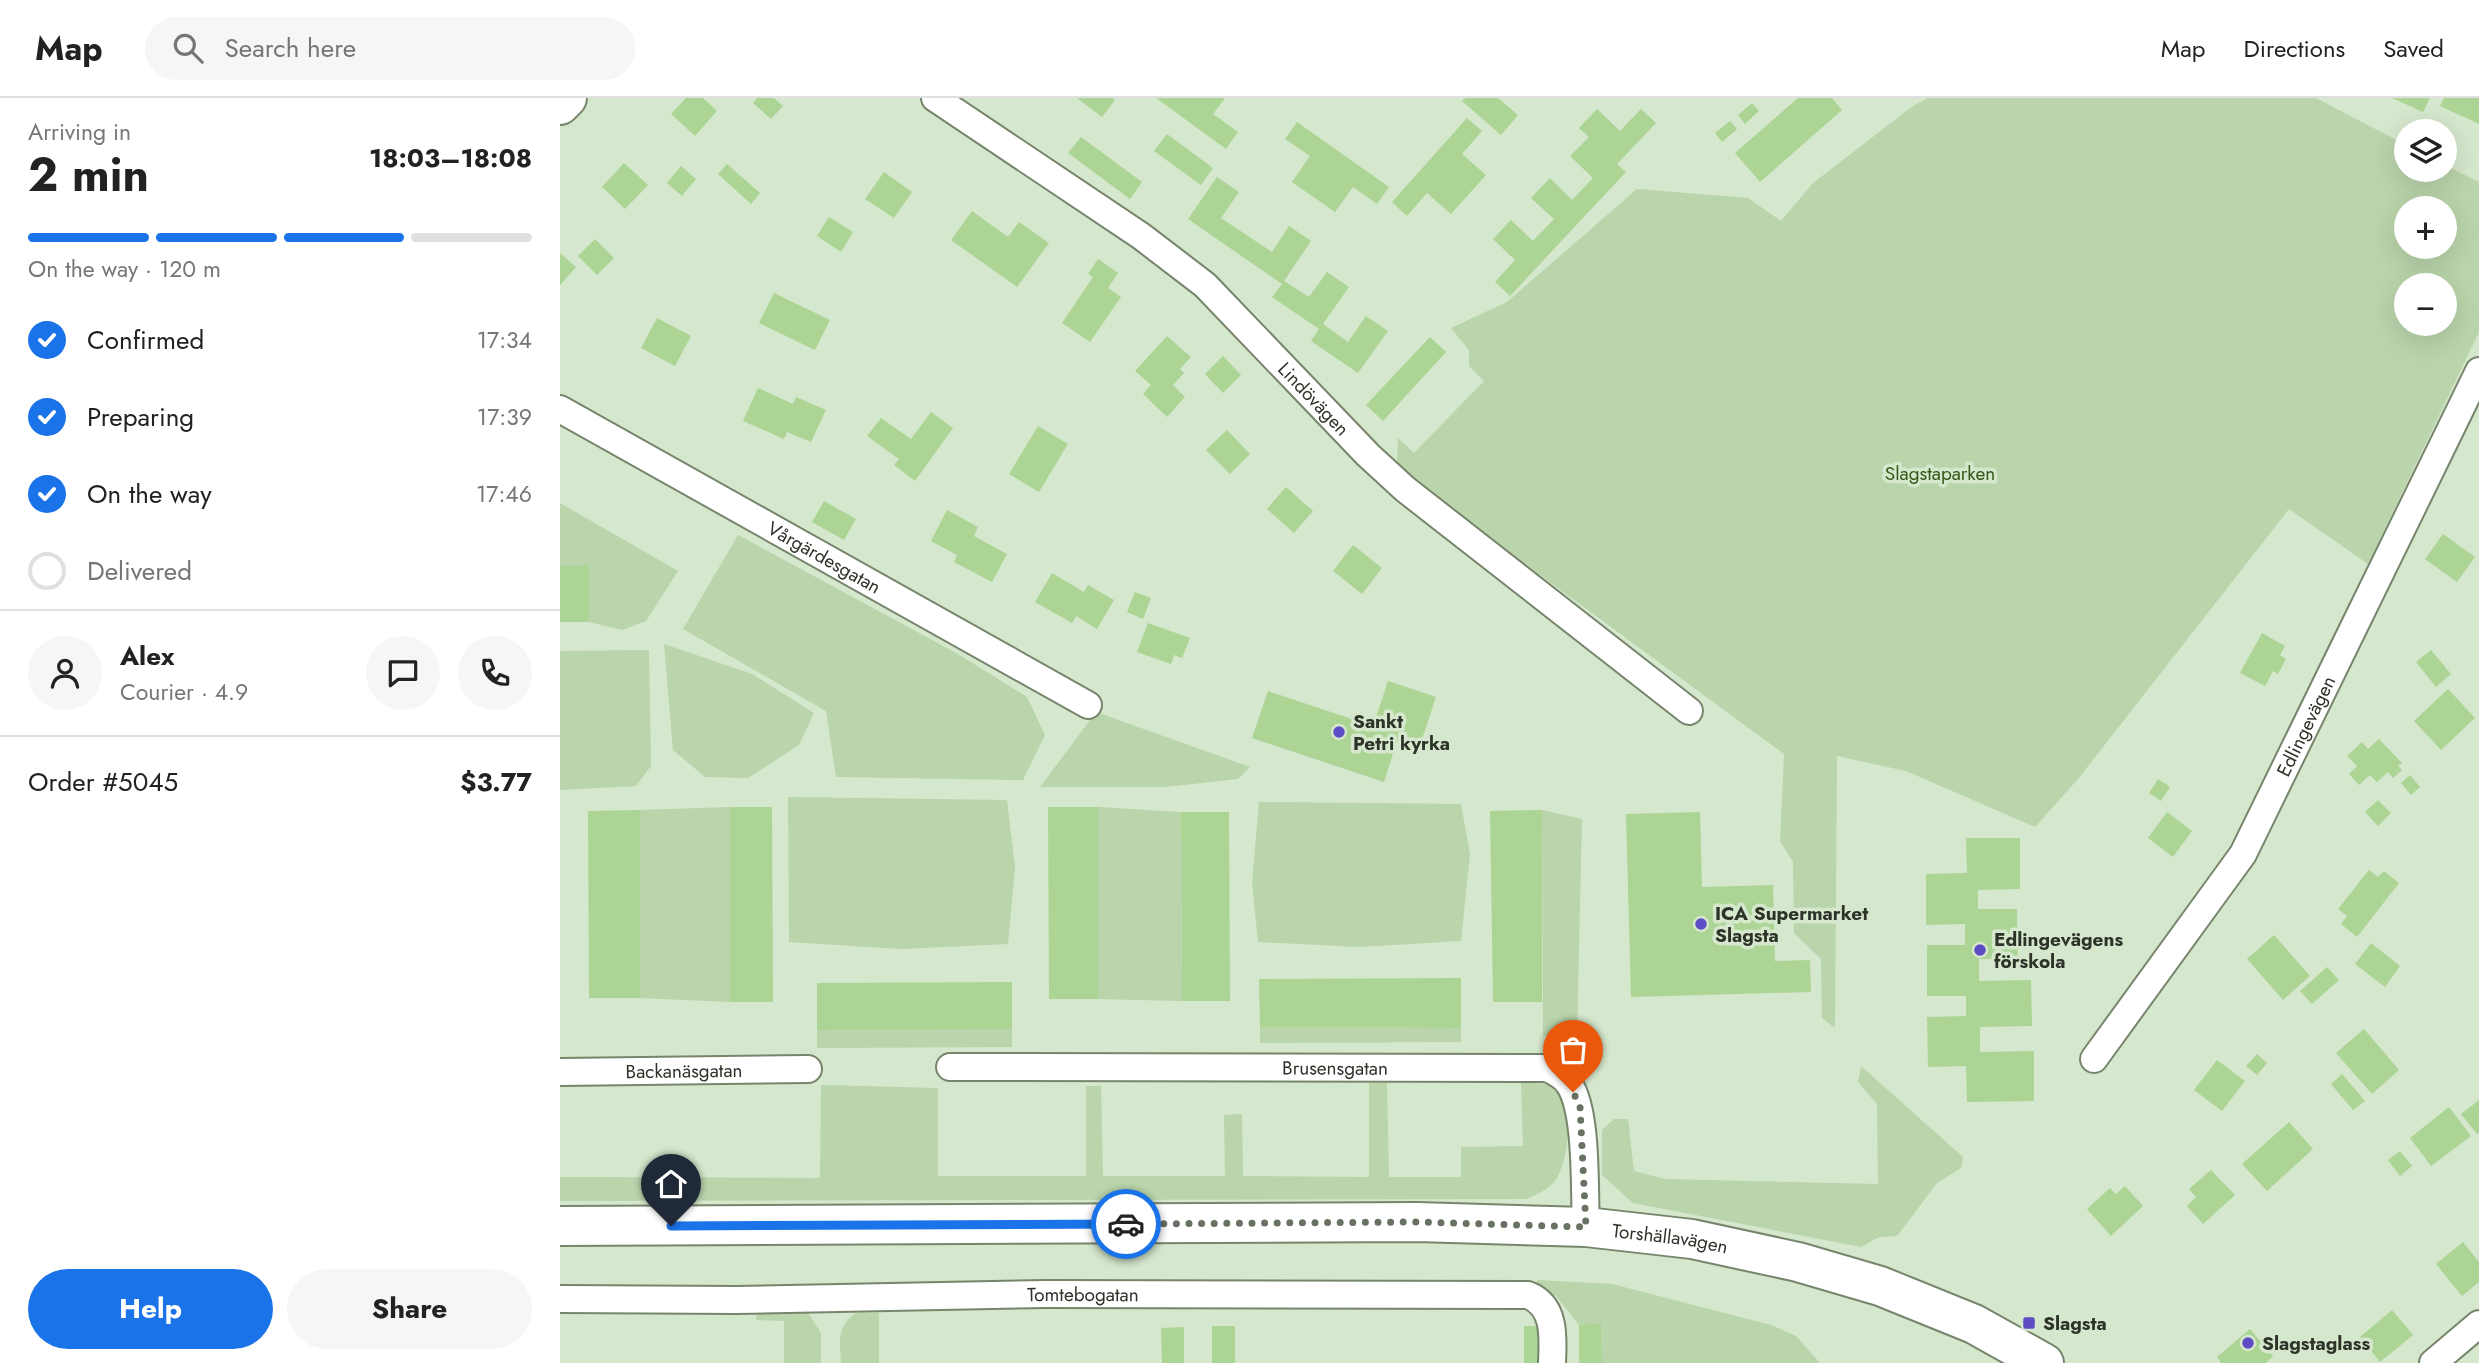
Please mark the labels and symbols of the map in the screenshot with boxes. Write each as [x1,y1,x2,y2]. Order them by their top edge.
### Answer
street label: Lindövägen [1272,356,1356,441]
park label: Slagstaparken [1885,460,1995,487]
street label: Vårgärdesgatan [762,514,886,600]
street label: Edlingevägen [2269,671,2342,781]
place label: Sankt Petri kyrka [1353,708,1450,757]
marker: Sankt Petri kyrka [1331,724,1347,740]
place label: ICA Supermarket Slagsta [1715,900,1868,949]
marker: ICA Supermarket Slagsta [1693,916,1709,932]
place label: Edlingevägens förskola [1994,926,2123,975]
marker: Edlingevägens förskola [1972,942,1988,958]
pin [1543,1020,1603,1092]
street label: Brusensgatan [1282,1054,1388,1081]
street label: Backanäsgatan [625,1056,743,1085]
pin [641,1154,701,1226]
courier [1091,1189,1161,1259]
street label: Torshällavägen [1611,1217,1731,1260]
street label: Tomtebogatan [1027,1280,1139,1308]
place label: Slagsta [2043,1310,2107,1337]
marker: Slagsta [2021,1315,2037,1331]
place label: Slagstaglass [2262,1330,2370,1357]
marker: Slagstaglass [2240,1335,2256,1351]

